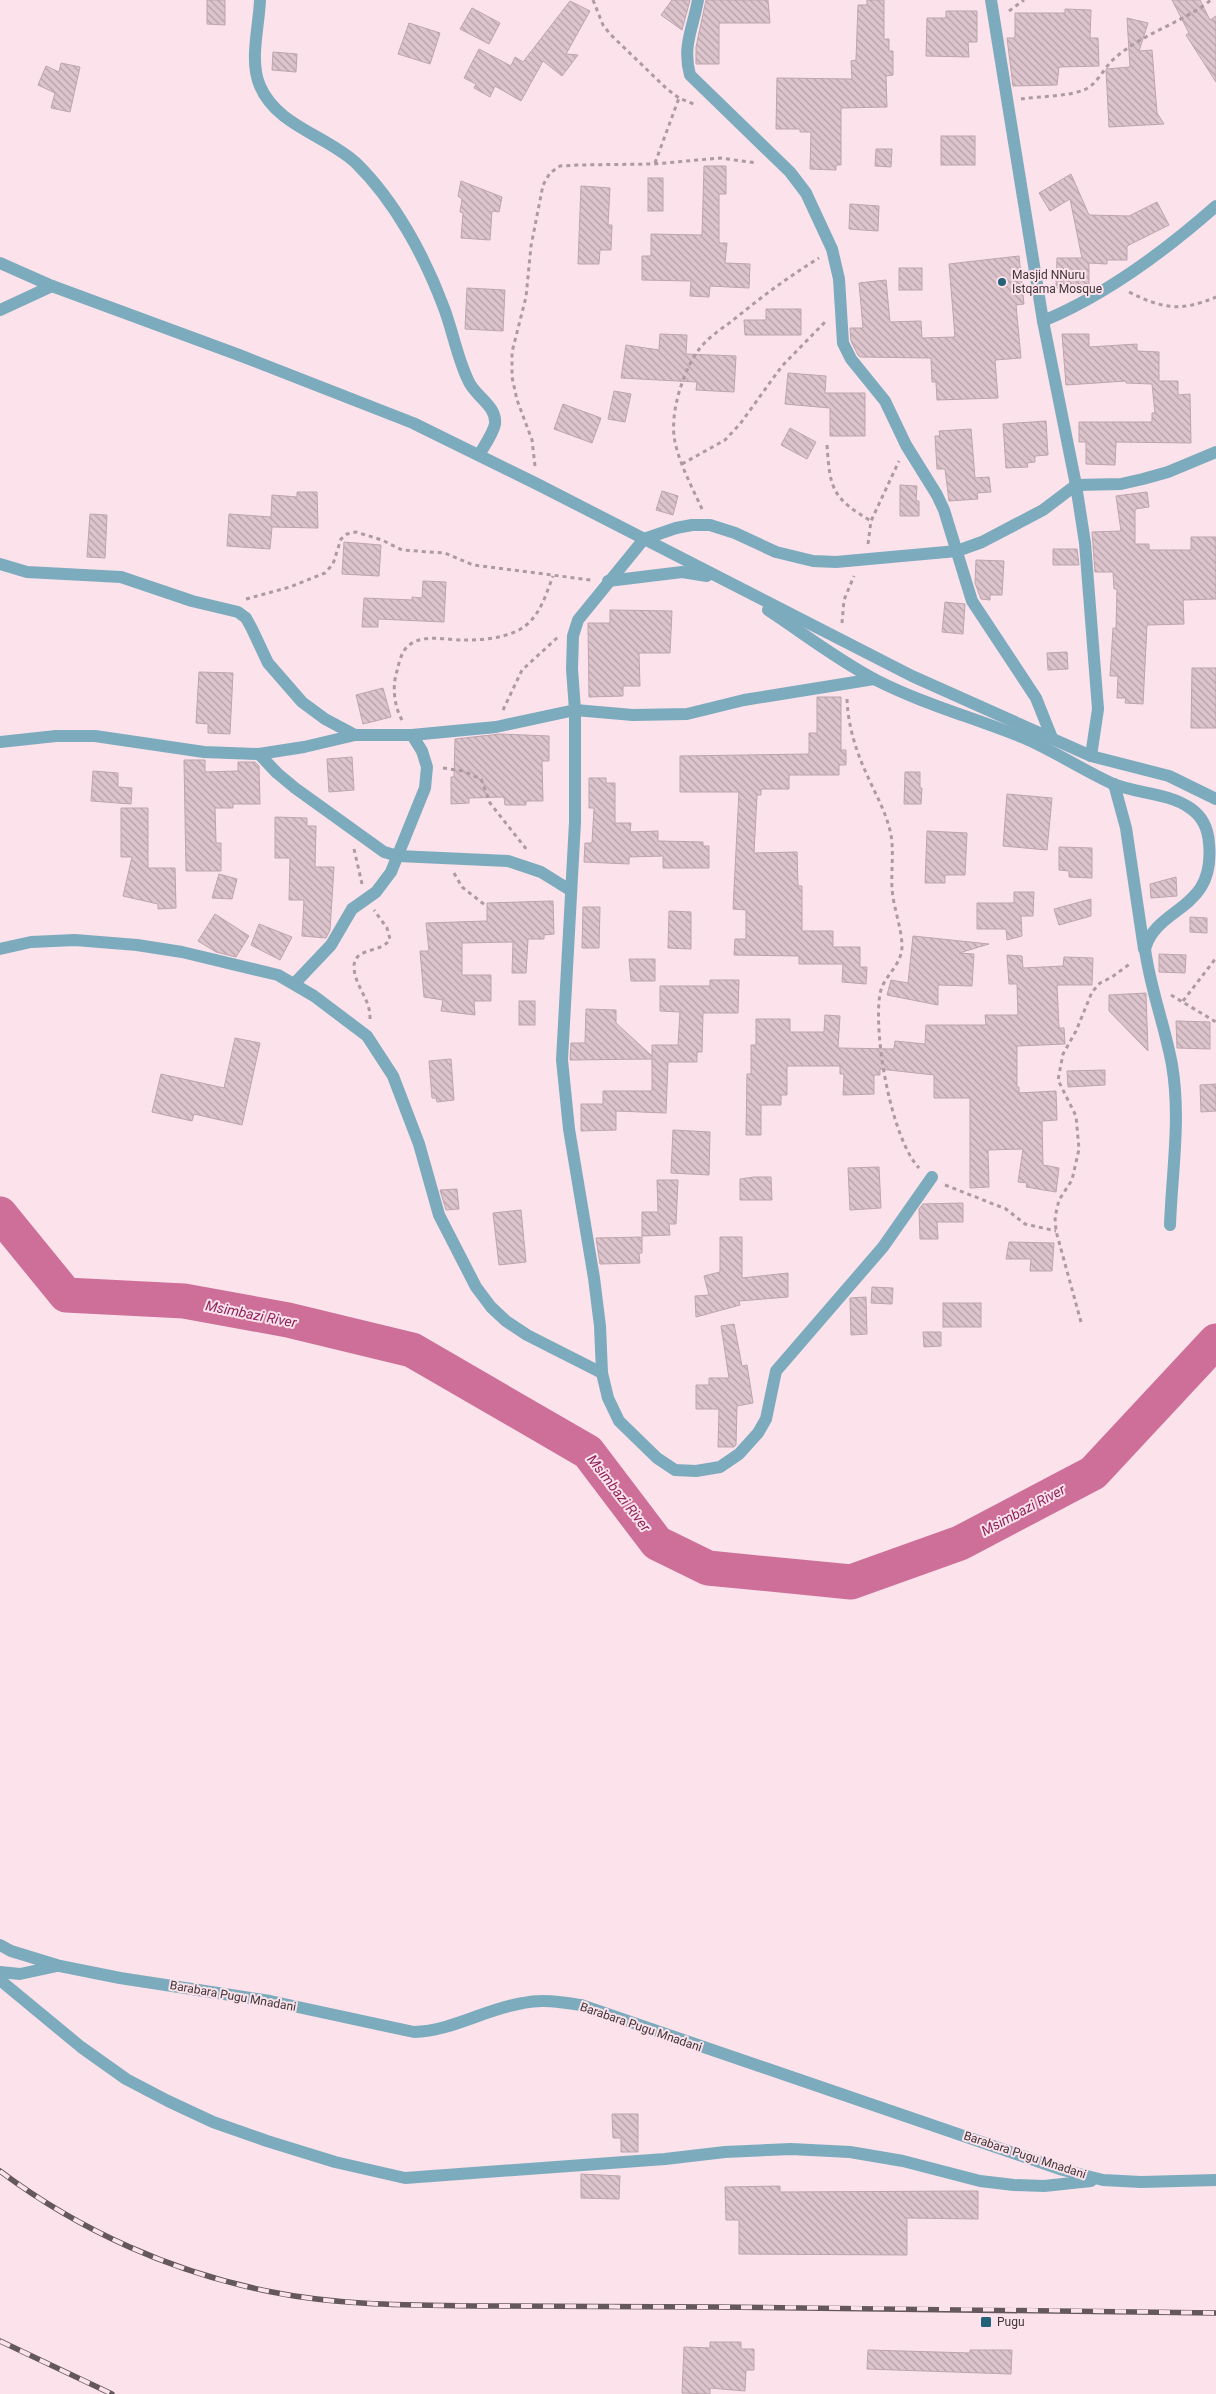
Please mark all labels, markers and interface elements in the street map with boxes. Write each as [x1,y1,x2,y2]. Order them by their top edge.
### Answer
place label: Masjid NNuru Istqama Mosque [1012,268,1102,296]
marker: Masjid NNuru Istqama Mosque [996,276,1008,288]
water label: Msimbazi River [204,1297,298,1331]
water label: Msimbazi River [584,1452,654,1535]
water label: Msimbazi River [978,1481,1068,1539]
street label: Barabara Pugu Mnadani [169,1978,297,2014]
street label: Barabara Pugu Mnadani [578,2000,704,2054]
street label: Barabara Pugu Mnadani [962,2129,1088,2181]
marker: Pugu [979,2315,993,2329]
place label: Pugu [997,2315,1025,2329]

